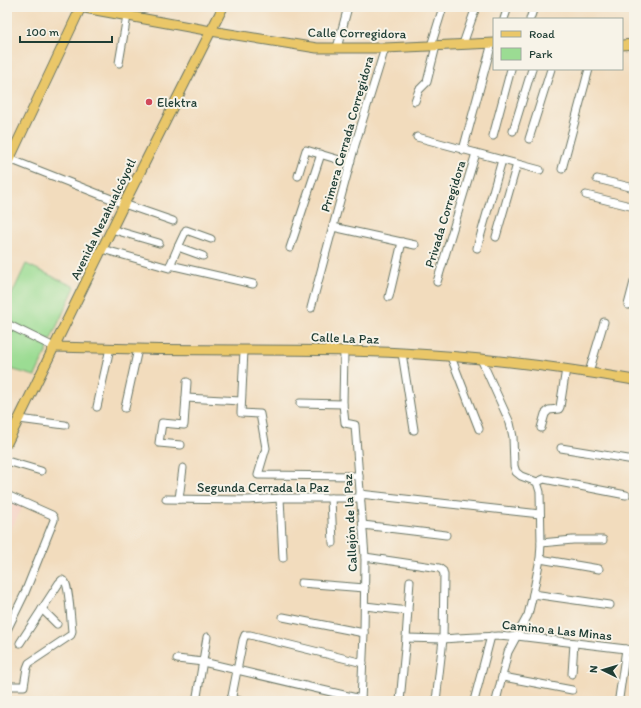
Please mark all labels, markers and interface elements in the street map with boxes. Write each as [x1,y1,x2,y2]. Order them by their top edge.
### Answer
scale bar [20,18,112,44]
legend [493,18,623,70]
text: 100 m [26,25,59,39]
street label: Calle Corregidora [308,25,407,41]
text: Road [529,27,555,41]
text: Park [529,47,553,61]
street label: Primera Cerrada Corregidora [318,54,377,214]
place label: Elektra [157,95,198,110]
marker: Elektra [144,97,154,107]
street label: Avenida Nezahualcóyotl [67,156,139,282]
street label: Privada Corregidora [422,158,469,269]
street label: Calle La Paz [311,329,379,347]
street label: Callejón de la Paz [340,474,360,572]
street label: Segunda Cerrada la Paz [197,480,329,495]
street label: Camino a Las Minas [501,617,613,643]
north arrow [583,650,623,690]
text: N [587,665,600,673]

